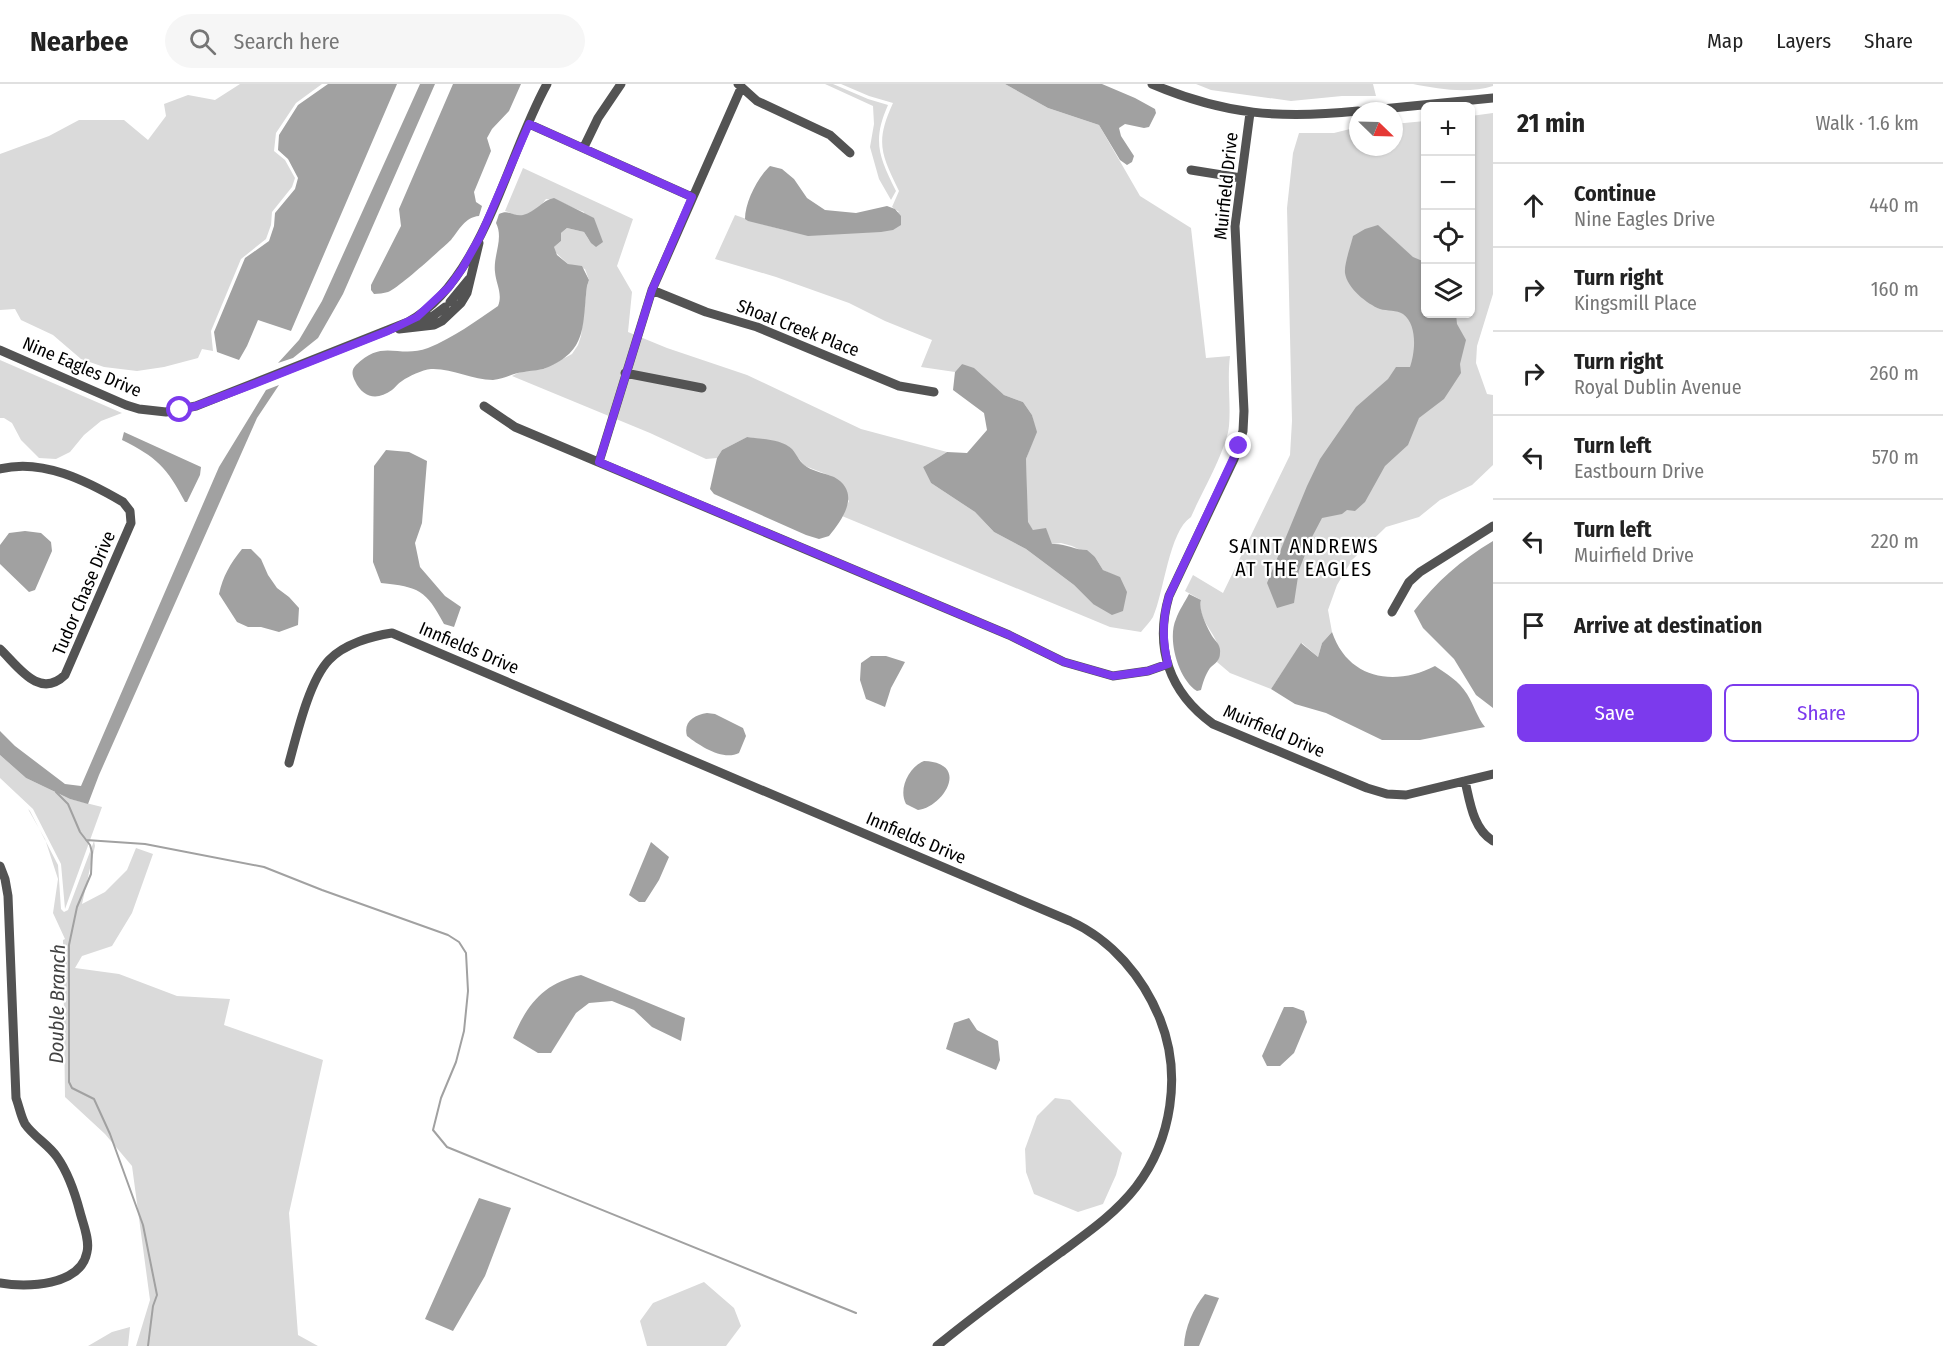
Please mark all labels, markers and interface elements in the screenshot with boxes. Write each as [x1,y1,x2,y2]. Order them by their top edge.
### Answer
search box [165,14,585,68]
text: Nearbee [30,25,129,58]
icon: search [186,25,219,58]
text: Search here [234,28,340,55]
text: Map [1707,28,1743,54]
text: Layers [1776,28,1831,54]
text: Share [1864,28,1913,54]
north arrow [1349,102,1403,156]
map controls [1421,102,1475,318]
button: + [1421,102,1475,156]
text: 21 min [1517,108,1585,139]
text: Walk · 1.6 km [1816,111,1919,135]
street label: Muirfield Drive [1209,131,1243,241]
button: − [1421,156,1475,210]
text: Continue [1574,180,1656,207]
icon: ahead [1517,189,1550,222]
text: 440 m [1869,193,1919,217]
text: Nine Eagles Drive [1574,207,1715,231]
button: locate [1421,210,1475,264]
button: layers [1421,264,1475,318]
text: Turn right [1574,264,1663,291]
icon: right [1517,273,1550,306]
text: 160 m [1871,277,1919,301]
text: Kingsmill Place [1574,291,1697,315]
street label: Shoal Creek Place [734,295,862,361]
street label: Nine Eagles Drive [19,332,145,402]
text: Turn right [1574,348,1663,375]
icon: right [1517,357,1550,390]
text: 260 m [1870,361,1919,385]
text: Royal Dublin Avenue [1574,375,1742,399]
route start [166,396,192,422]
route end [1225,432,1251,458]
text: Turn left [1574,432,1652,459]
icon: left [1517,441,1550,474]
text: 570 m [1872,445,1919,469]
text: Eastbourn Drive [1574,459,1704,483]
text: Turn left [1574,516,1652,543]
icon: left [1517,525,1550,558]
street label: Tudor Chase Drive [48,528,120,658]
text: 220 m [1871,529,1919,553]
district label: SAINT ANDREWS AT THE EAGLES [1229,534,1379,581]
text: Muirfield Drive [1574,543,1694,567]
icon: arrive [1517,609,1550,642]
text: Arrive at destination [1574,612,1762,639]
street label: Innfields Drive [416,617,522,679]
button: Save [1517,684,1712,742]
button: Share [1724,684,1919,742]
street label: Muirfield Drive [1220,700,1328,762]
street label: Innfields Drive [863,807,969,869]
water label: Double Branch [44,944,70,1064]

